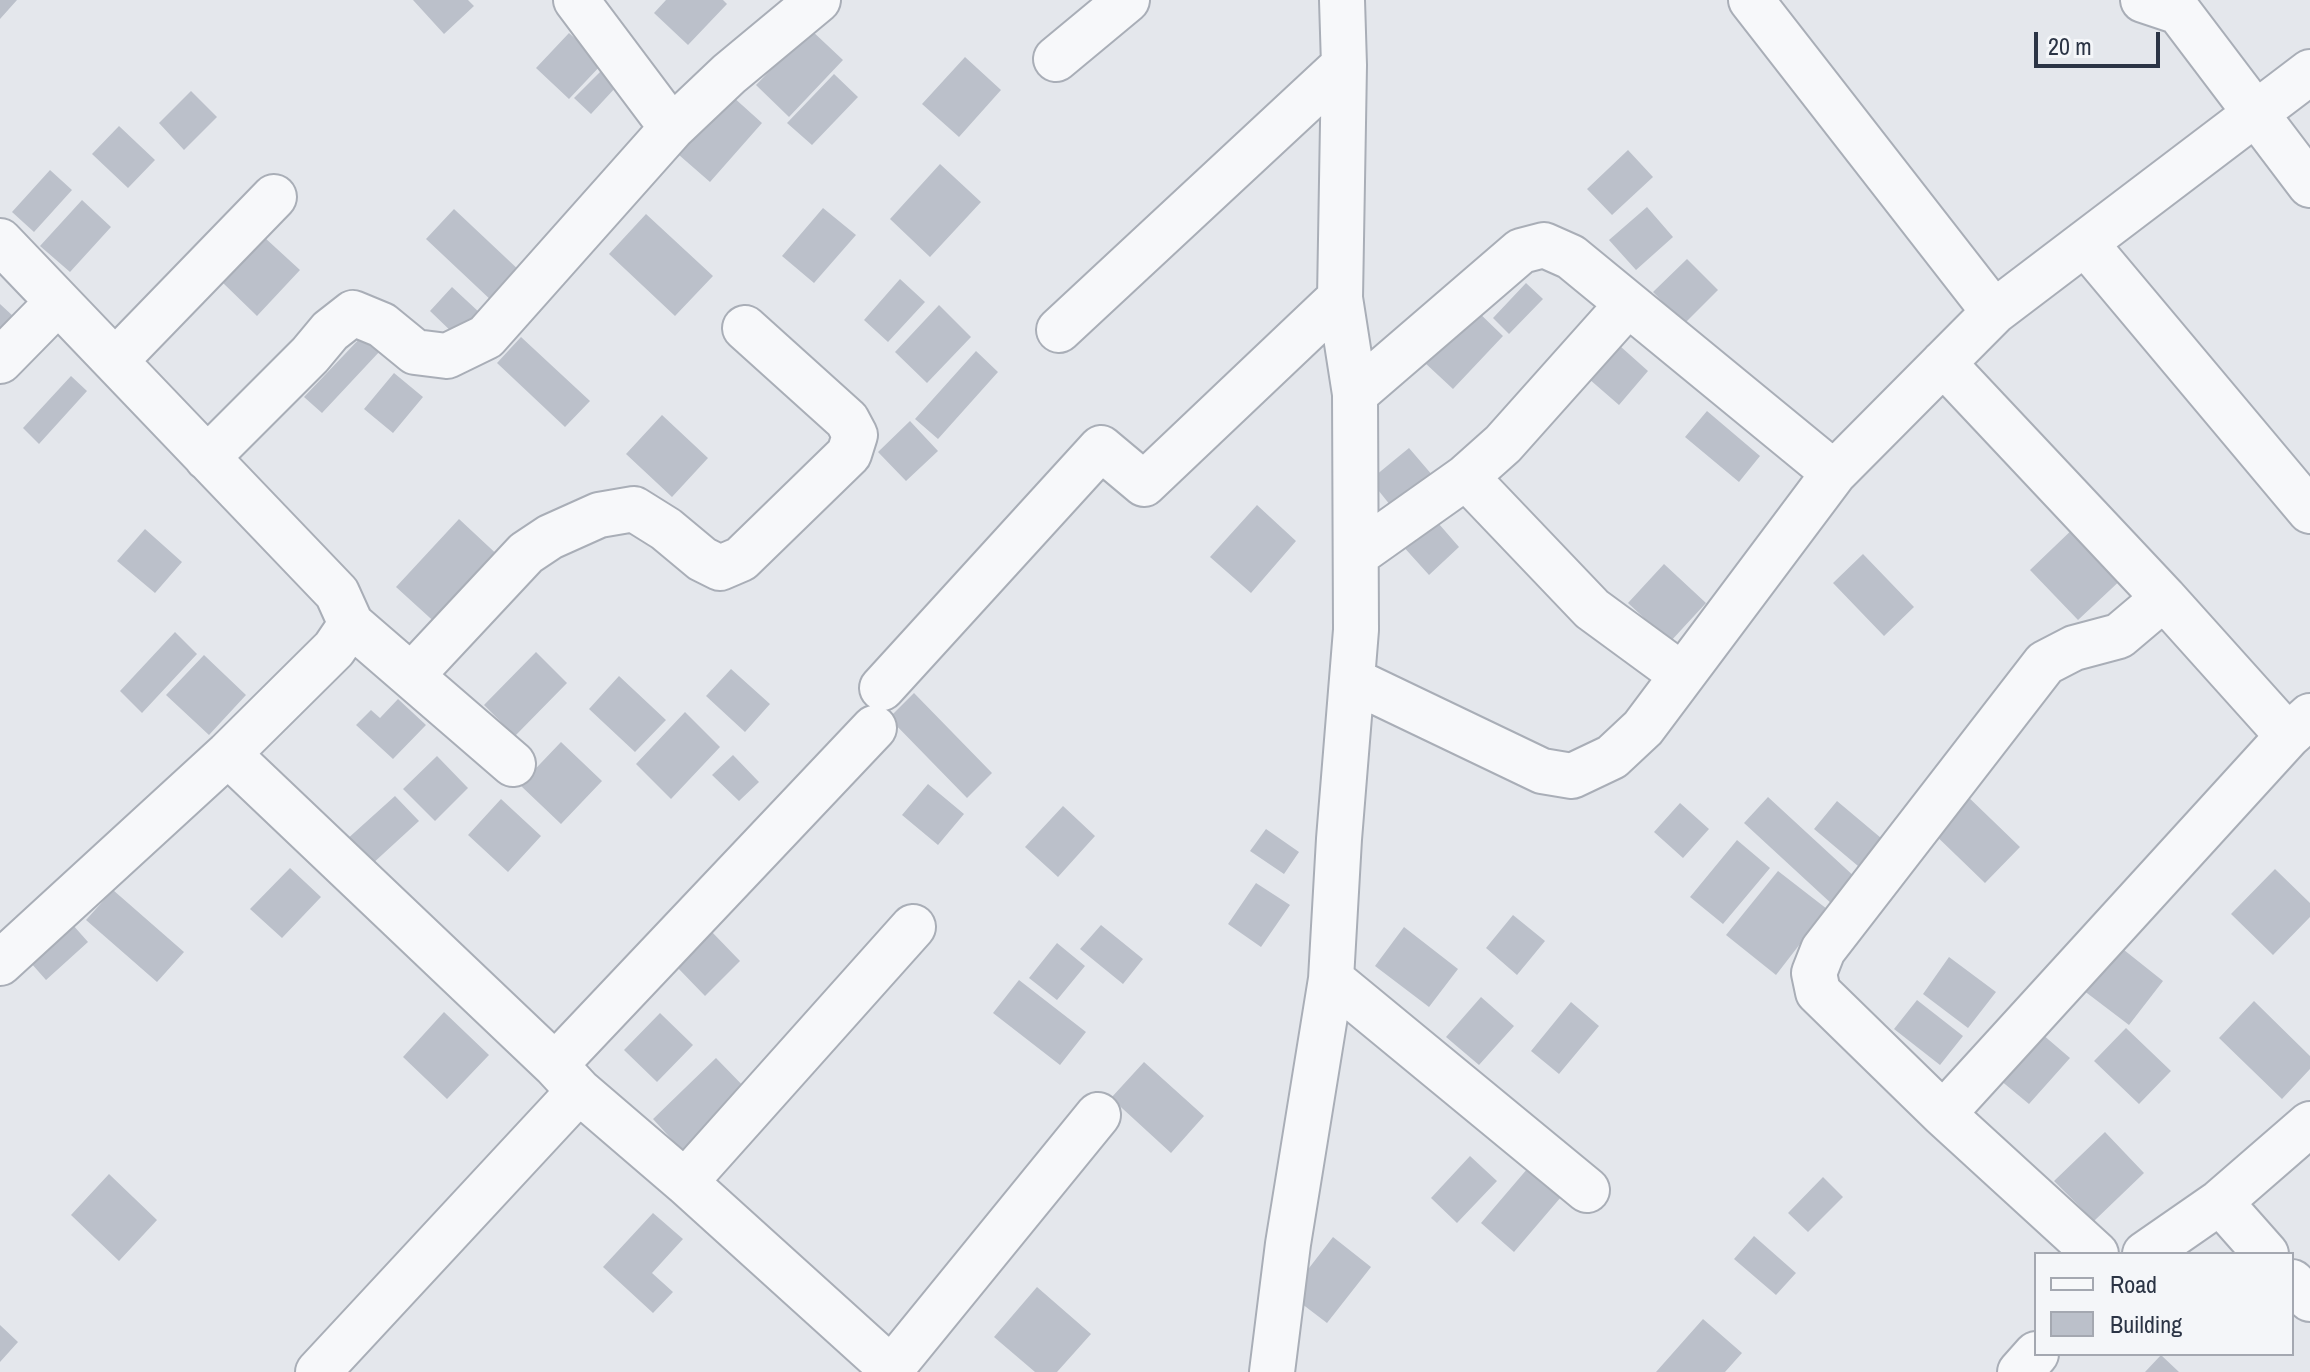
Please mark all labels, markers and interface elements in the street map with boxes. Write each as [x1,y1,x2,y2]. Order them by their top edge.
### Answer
scale bar [2038,16,2164,66]
text: 20 m [2048,30,2092,62]
legend [2034,1252,2294,1356]
text: Road [2110,1268,2157,1300]
text: Building [2110,1308,2182,1340]

